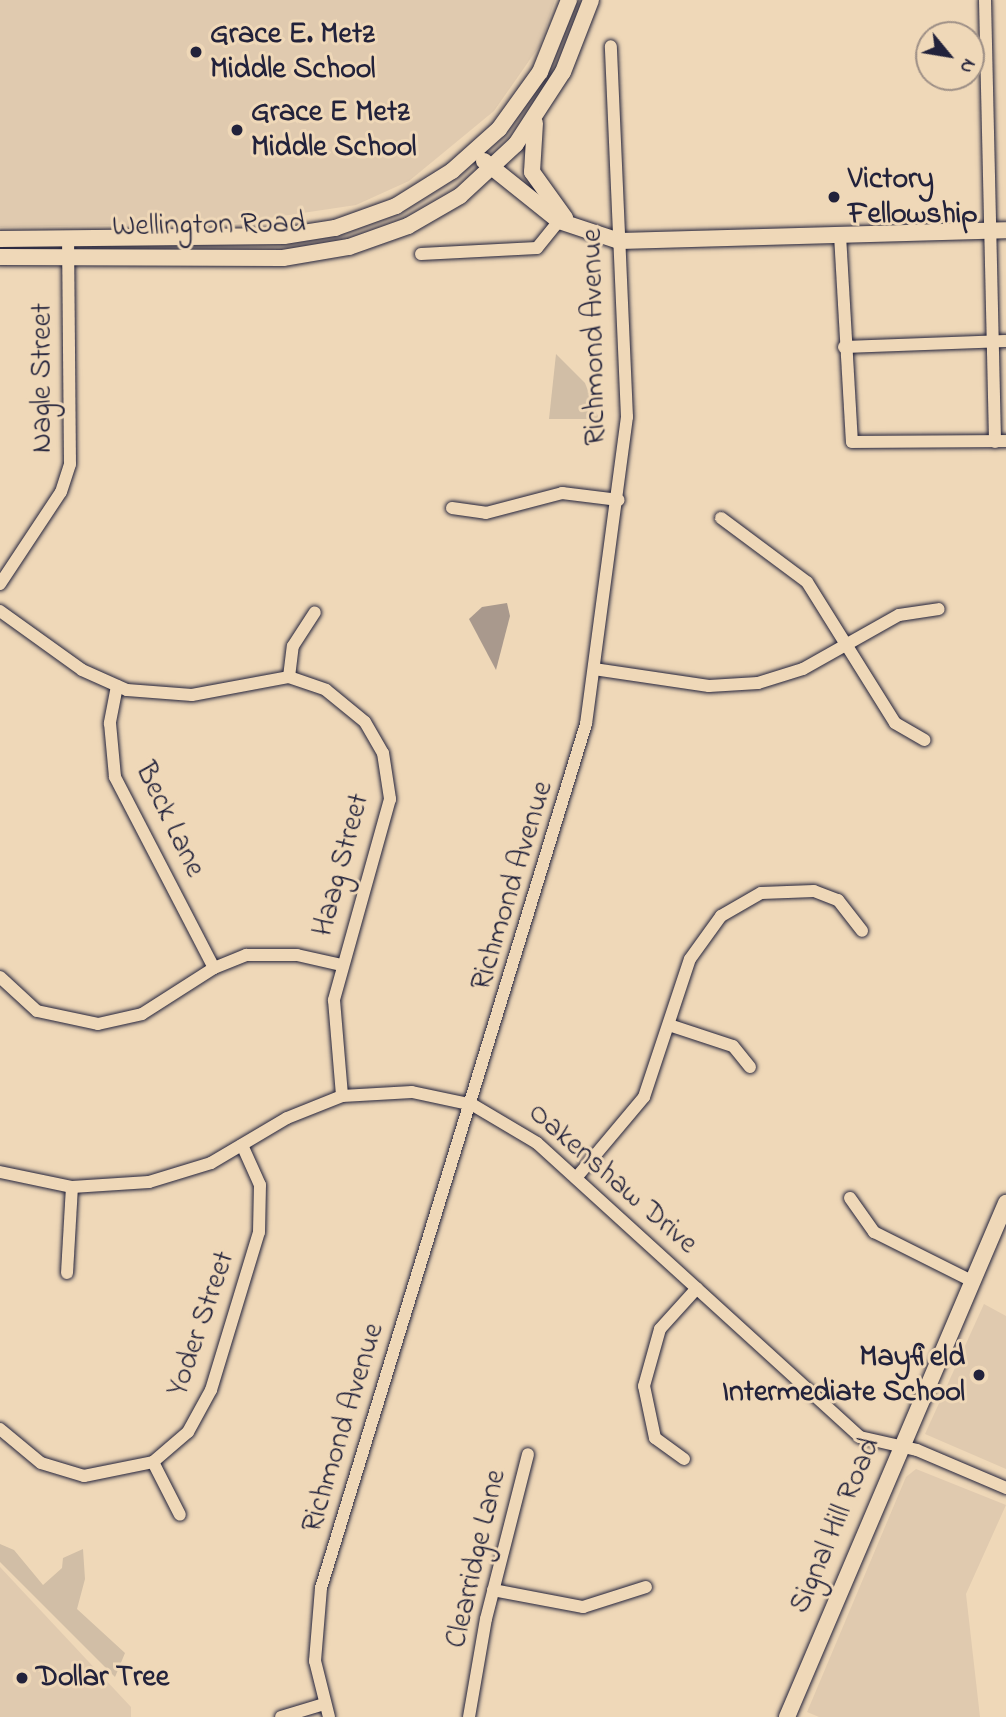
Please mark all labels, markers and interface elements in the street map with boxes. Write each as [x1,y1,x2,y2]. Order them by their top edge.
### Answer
place label: Grace E. Metz Middle School [210,17,375,88]
north arrow [915,21,985,91]
marker: Grace E. Metz Middle School [188,44,204,60]
text: N [952,53,982,78]
place label: Grace E Metz Middle School [251,95,416,166]
marker: Grace E Metz Middle School [229,122,245,138]
place label: Victory Fellowship [848,162,977,232]
marker: Victory Fellowship [826,189,842,205]
street label: Wellington Road [112,206,306,246]
street label: Richmond Avenue [575,228,615,446]
street label: Nagle Street [25,303,61,453]
street label: Beck Lane [126,757,212,883]
street label: Richmond Avenue [464,777,562,995]
street label: Haag Street [306,790,378,940]
street label: Oakenshaw Drive [520,1096,704,1262]
street label: Yoder Street [160,1247,244,1401]
street label: Richmond Avenue [295,1319,393,1537]
place label: Mayfield Intermediate School [722,1340,965,1410]
marker: Mayfield Intermediate School [971,1367,987,1383]
street label: Signal Hill Road [783,1433,889,1619]
street label: Clearridge Lane [439,1466,515,1652]
place label: Dollar Tree [36,1660,169,1696]
marker: Dollar Tree [14,1670,30,1686]

